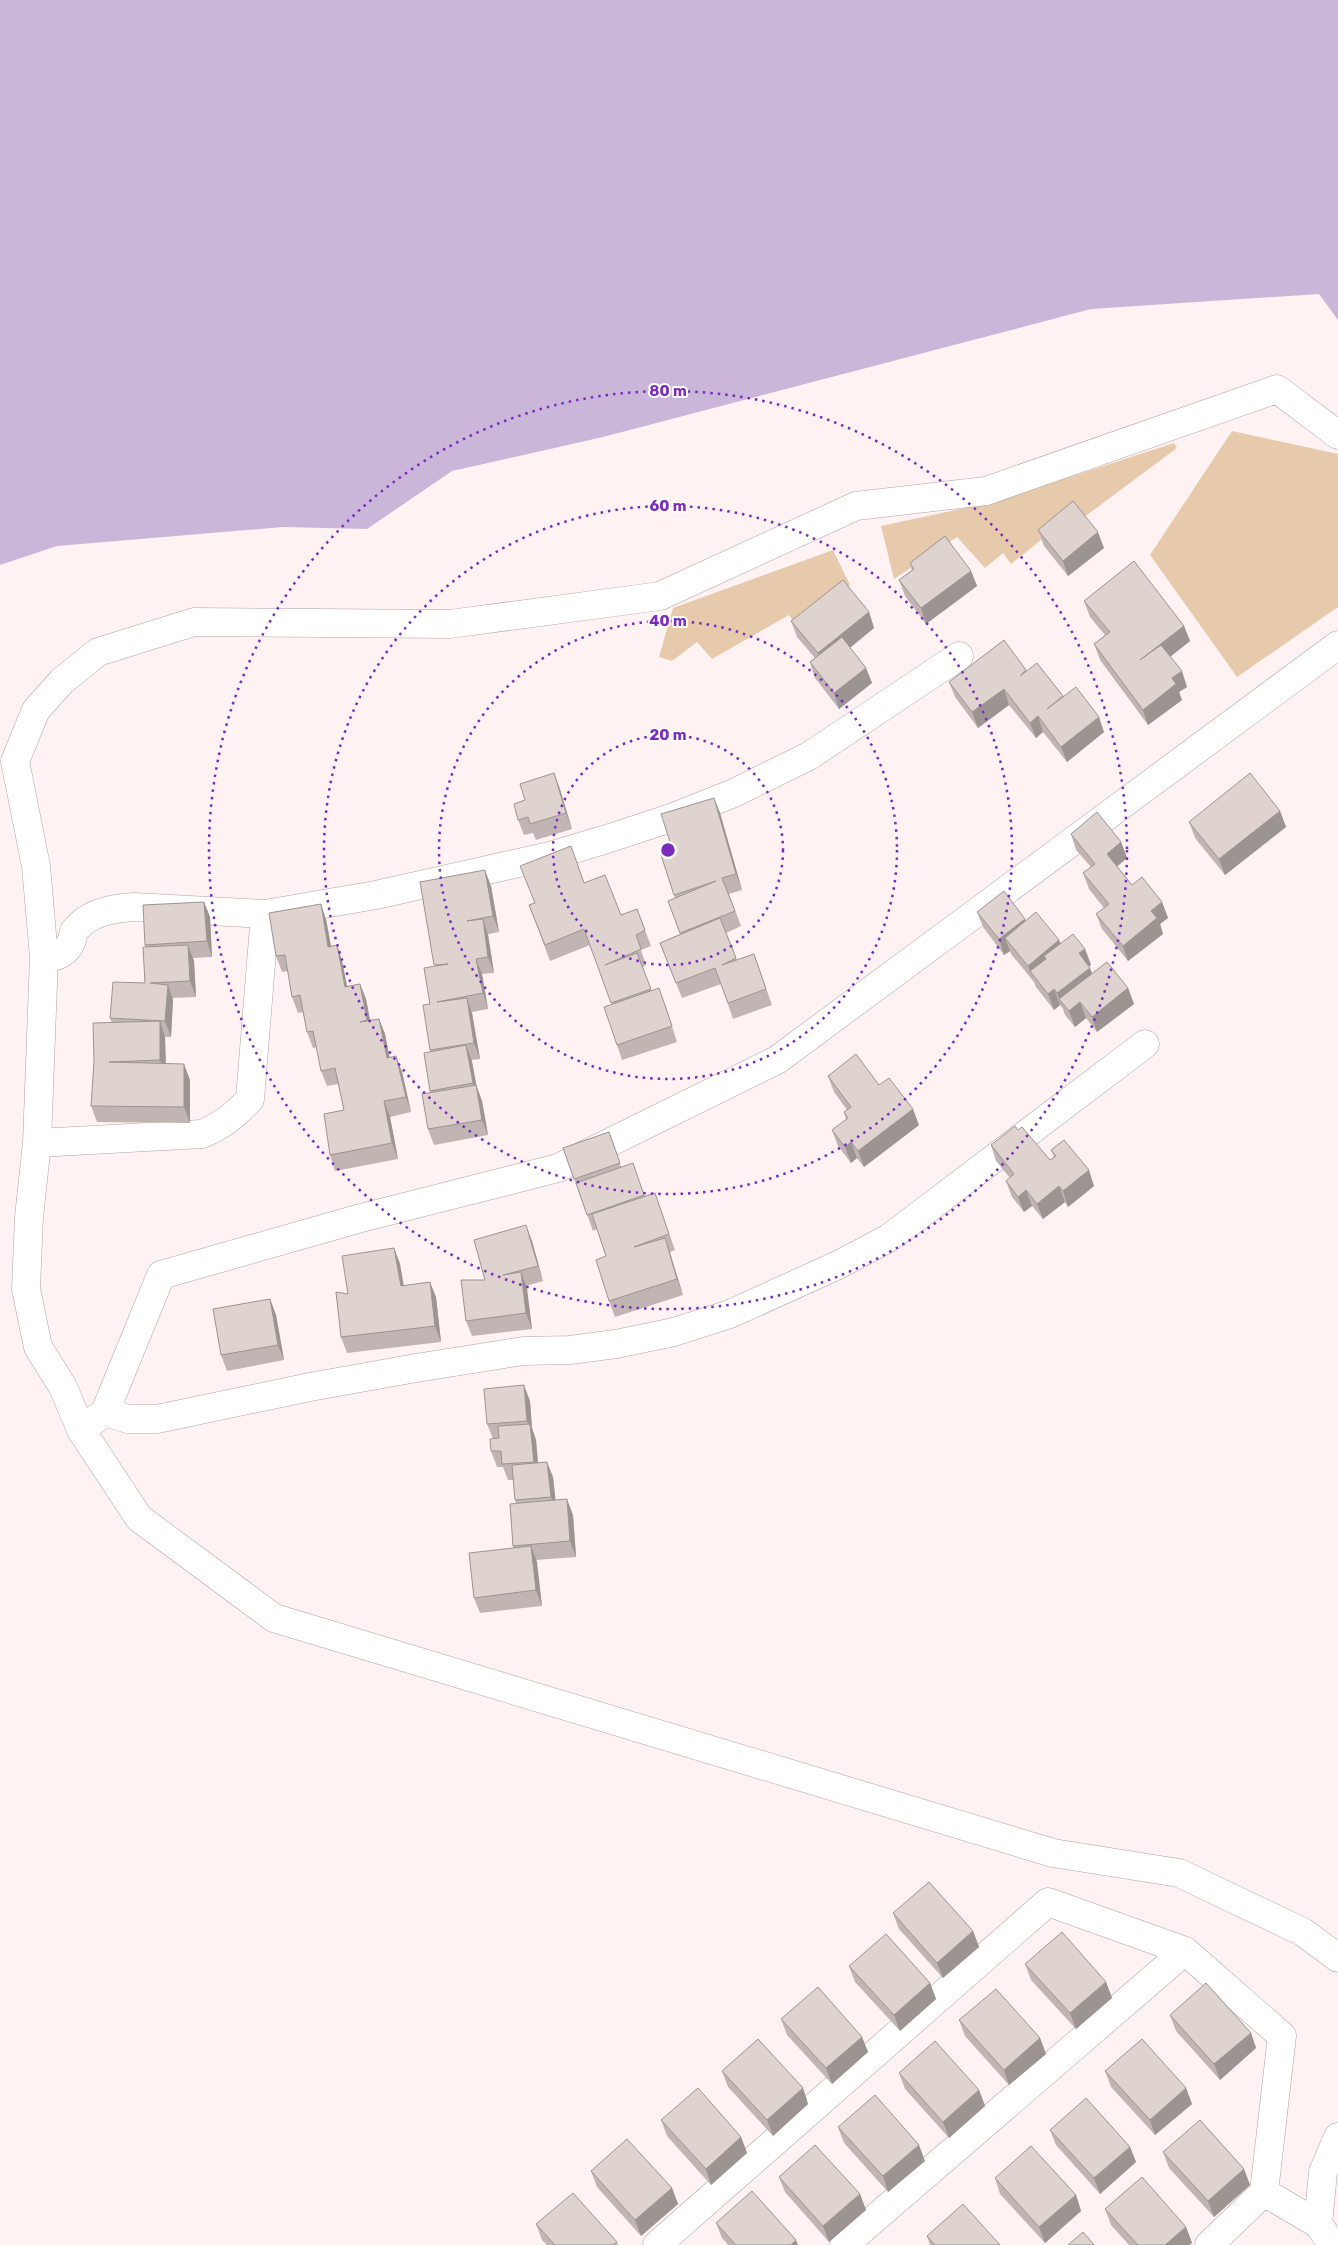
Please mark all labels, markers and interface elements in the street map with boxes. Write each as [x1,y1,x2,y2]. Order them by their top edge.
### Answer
text: 80 m [649,382,687,400]
text: 60 m [650,497,686,515]
text: 40 m [649,612,687,630]
text: 20 m [650,726,686,744]
centre of rings [659,841,677,859]

